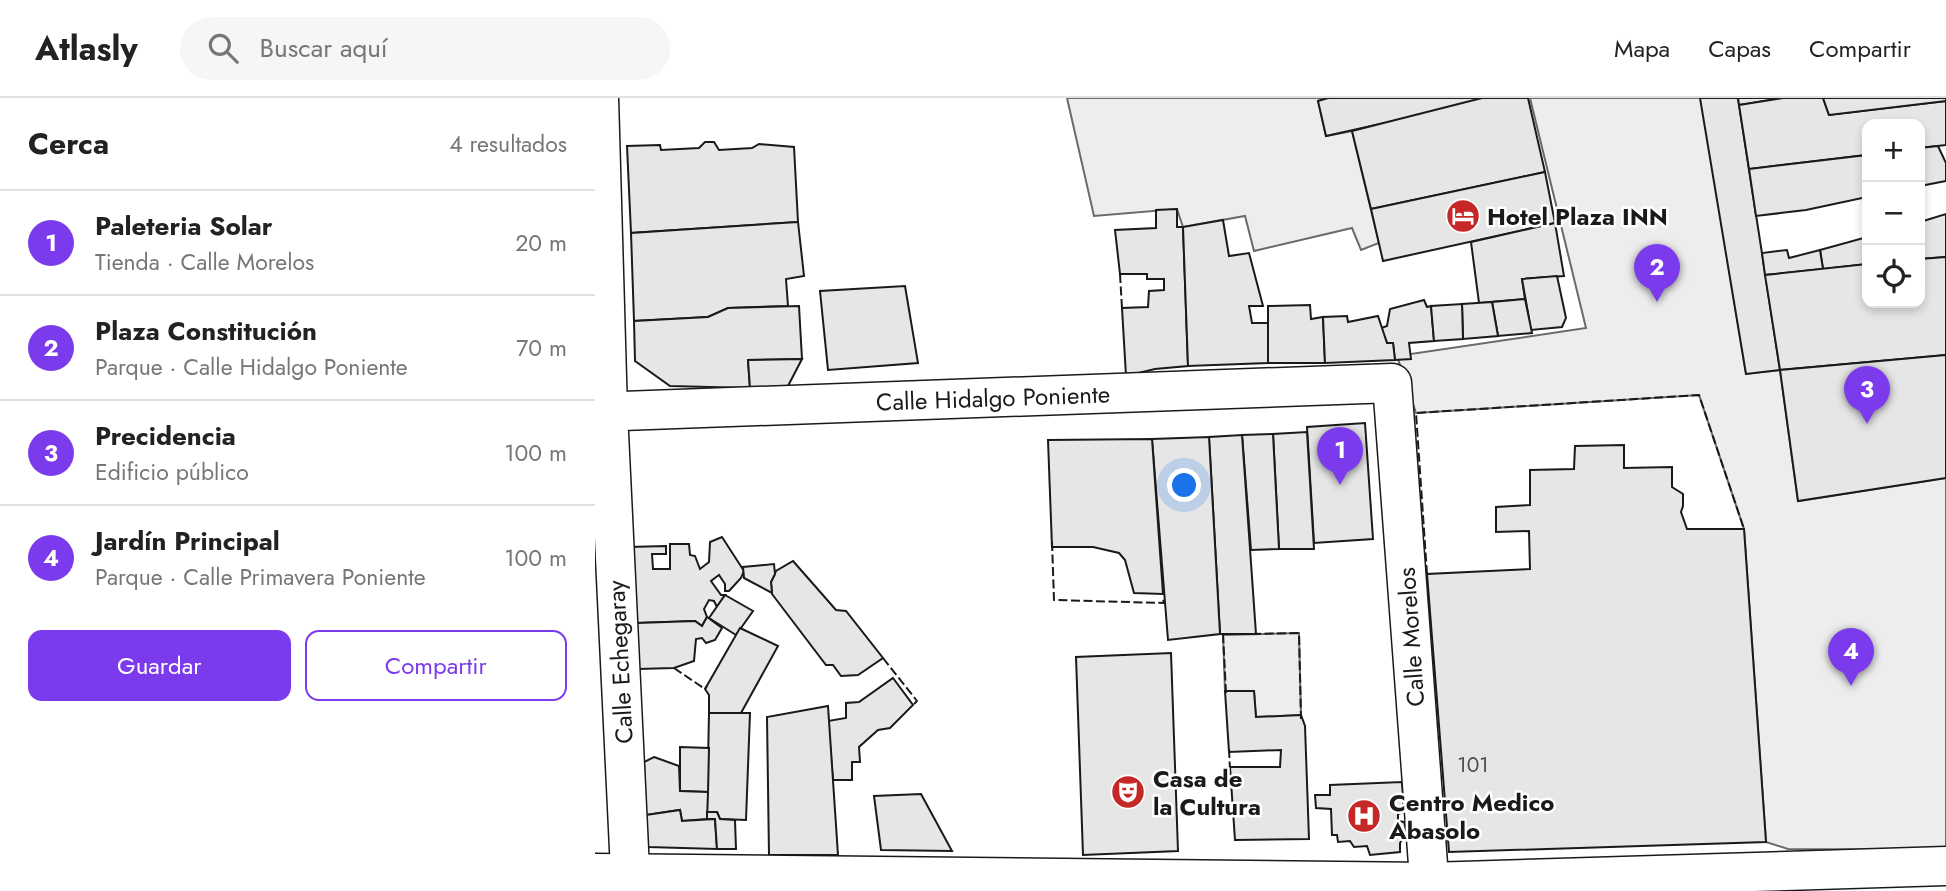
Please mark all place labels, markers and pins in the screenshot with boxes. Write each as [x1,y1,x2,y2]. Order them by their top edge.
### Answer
hotel icon: Hotel Plaza INN [1444,197,1482,235]
place label: Hotel Plaza INN [1487,199,1668,234]
pin: 2 [1634,244,1680,302]
pin: 3 [1844,366,1890,424]
pin: 1 [1317,427,1363,485]
pin: 4 [1828,628,1874,686]
place label: Casa de la Cultura [1153,761,1261,824]
theatre icon: Casa de la Cultura [1109,773,1147,811]
place label: Centro Medico Abasolo [1388,785,1554,848]
hospital icon: Centro Medico Abasolo [1345,797,1383,835]

